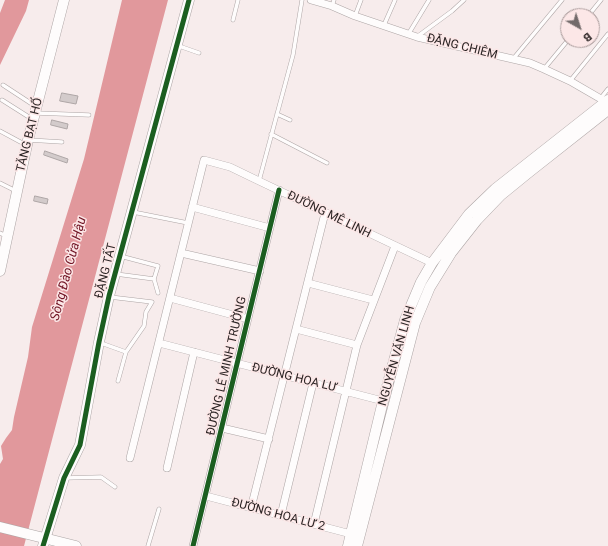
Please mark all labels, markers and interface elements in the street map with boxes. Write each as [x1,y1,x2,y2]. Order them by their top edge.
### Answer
north arrow [560,8,600,48]
text: B [580,30,594,44]
street label: ĐẶNG CHIÊM [425,31,499,63]
street label: TĂNG BẠT HỔ [14,97,46,173]
street label: ĐƯỜNG MÊ LINH [285,188,373,242]
water label: Sông Đào Cửa Hậu [48,216,90,322]
street label: ĐẶNG TẤT [92,242,120,300]
street label: ĐƯỜNG LÊ MINH TRƯỜNG [204,295,250,437]
street label: NGUYỄN VĂN LINH [376,304,418,408]
street label: ĐƯỜNG HOA LƯ [250,361,338,395]
street label: ĐƯỜNG HOA LƯ 2 [230,496,326,534]

